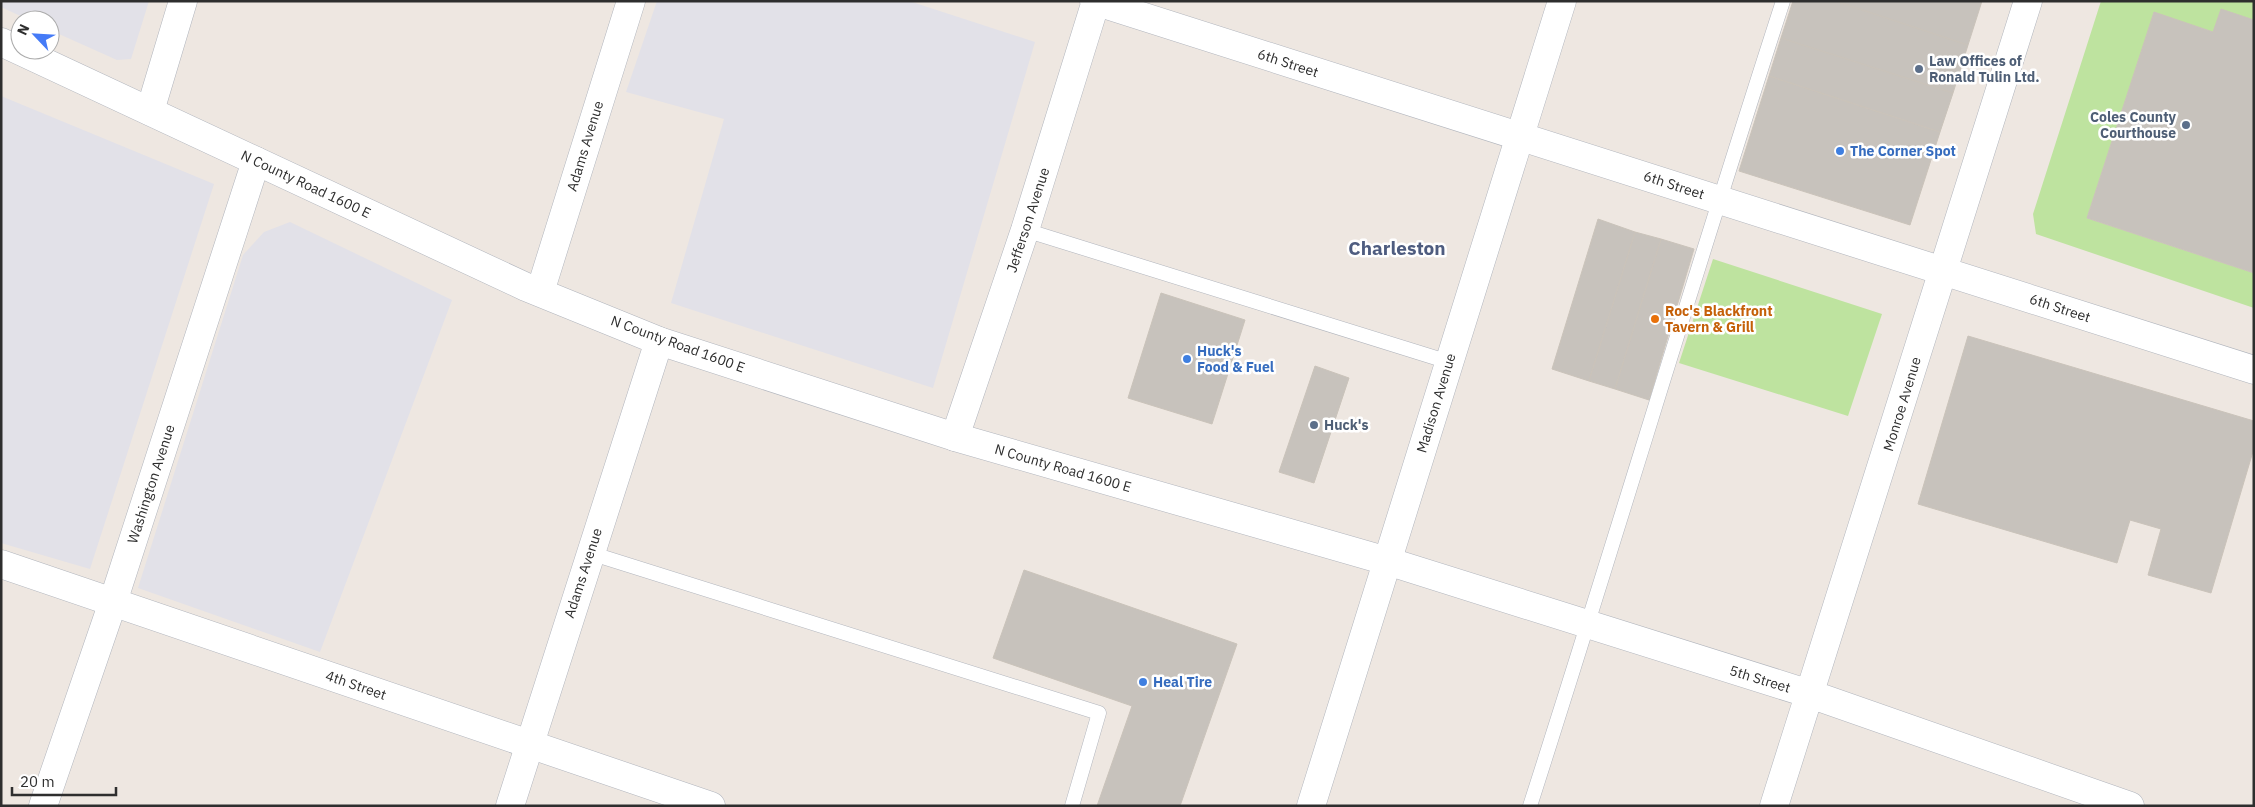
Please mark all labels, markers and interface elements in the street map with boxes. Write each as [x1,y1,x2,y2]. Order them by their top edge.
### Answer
north arrow [10,10,60,60]
text: N [13,21,34,38]
street label: 6th Street [1255,45,1321,81]
place label: Law Offices of Ronald Tulin Ltd. [1929,52,2040,86]
marker: Law Offices of Ronald Tulin Ltd. [1913,63,1925,75]
street label: Adams Avenue [563,98,607,193]
place label: Coles County Courthouse [2090,108,2177,142]
marker: Coles County Courthouse [2180,119,2192,131]
place label: The Corner Spot [1850,142,1956,160]
marker: The Corner Spot [1834,145,1846,157]
street label: N County Road 1600 E [238,146,374,222]
street label: Jefferson Avenue [1003,165,1054,275]
street label: 6th Street [1641,167,1707,203]
district label: Charleston [1348,236,1446,260]
street label: 6th Street [2027,290,2093,326]
place label: Roc's Blackfront Tavern & Grill [1665,302,1773,336]
street label: N County Road 1600 E [608,311,748,377]
marker: Roc's Blackfront Tavern & Grill [1649,313,1661,325]
place label: Huck's Food & Fuel [1197,342,1274,376]
street label: Madison Avenue [1412,351,1460,455]
marker: Huck's Food & Fuel [1181,353,1193,365]
street label: Monroe Avenue [1879,354,1925,453]
place label: Huck's [1324,416,1369,434]
marker: Huck's [1308,419,1320,431]
street label: Washington Avenue [123,422,179,546]
street label: N County Road 1600 E [993,440,1133,496]
street label: Adams Avenue [560,525,606,620]
street label: 5th Street [1727,661,1793,697]
street label: 4th Street [323,666,389,704]
place label: Heal Tire [1153,673,1212,691]
marker: Heal Tire [1137,676,1149,688]
scale bar [12,764,116,796]
text: 20 m [20,772,55,791]

